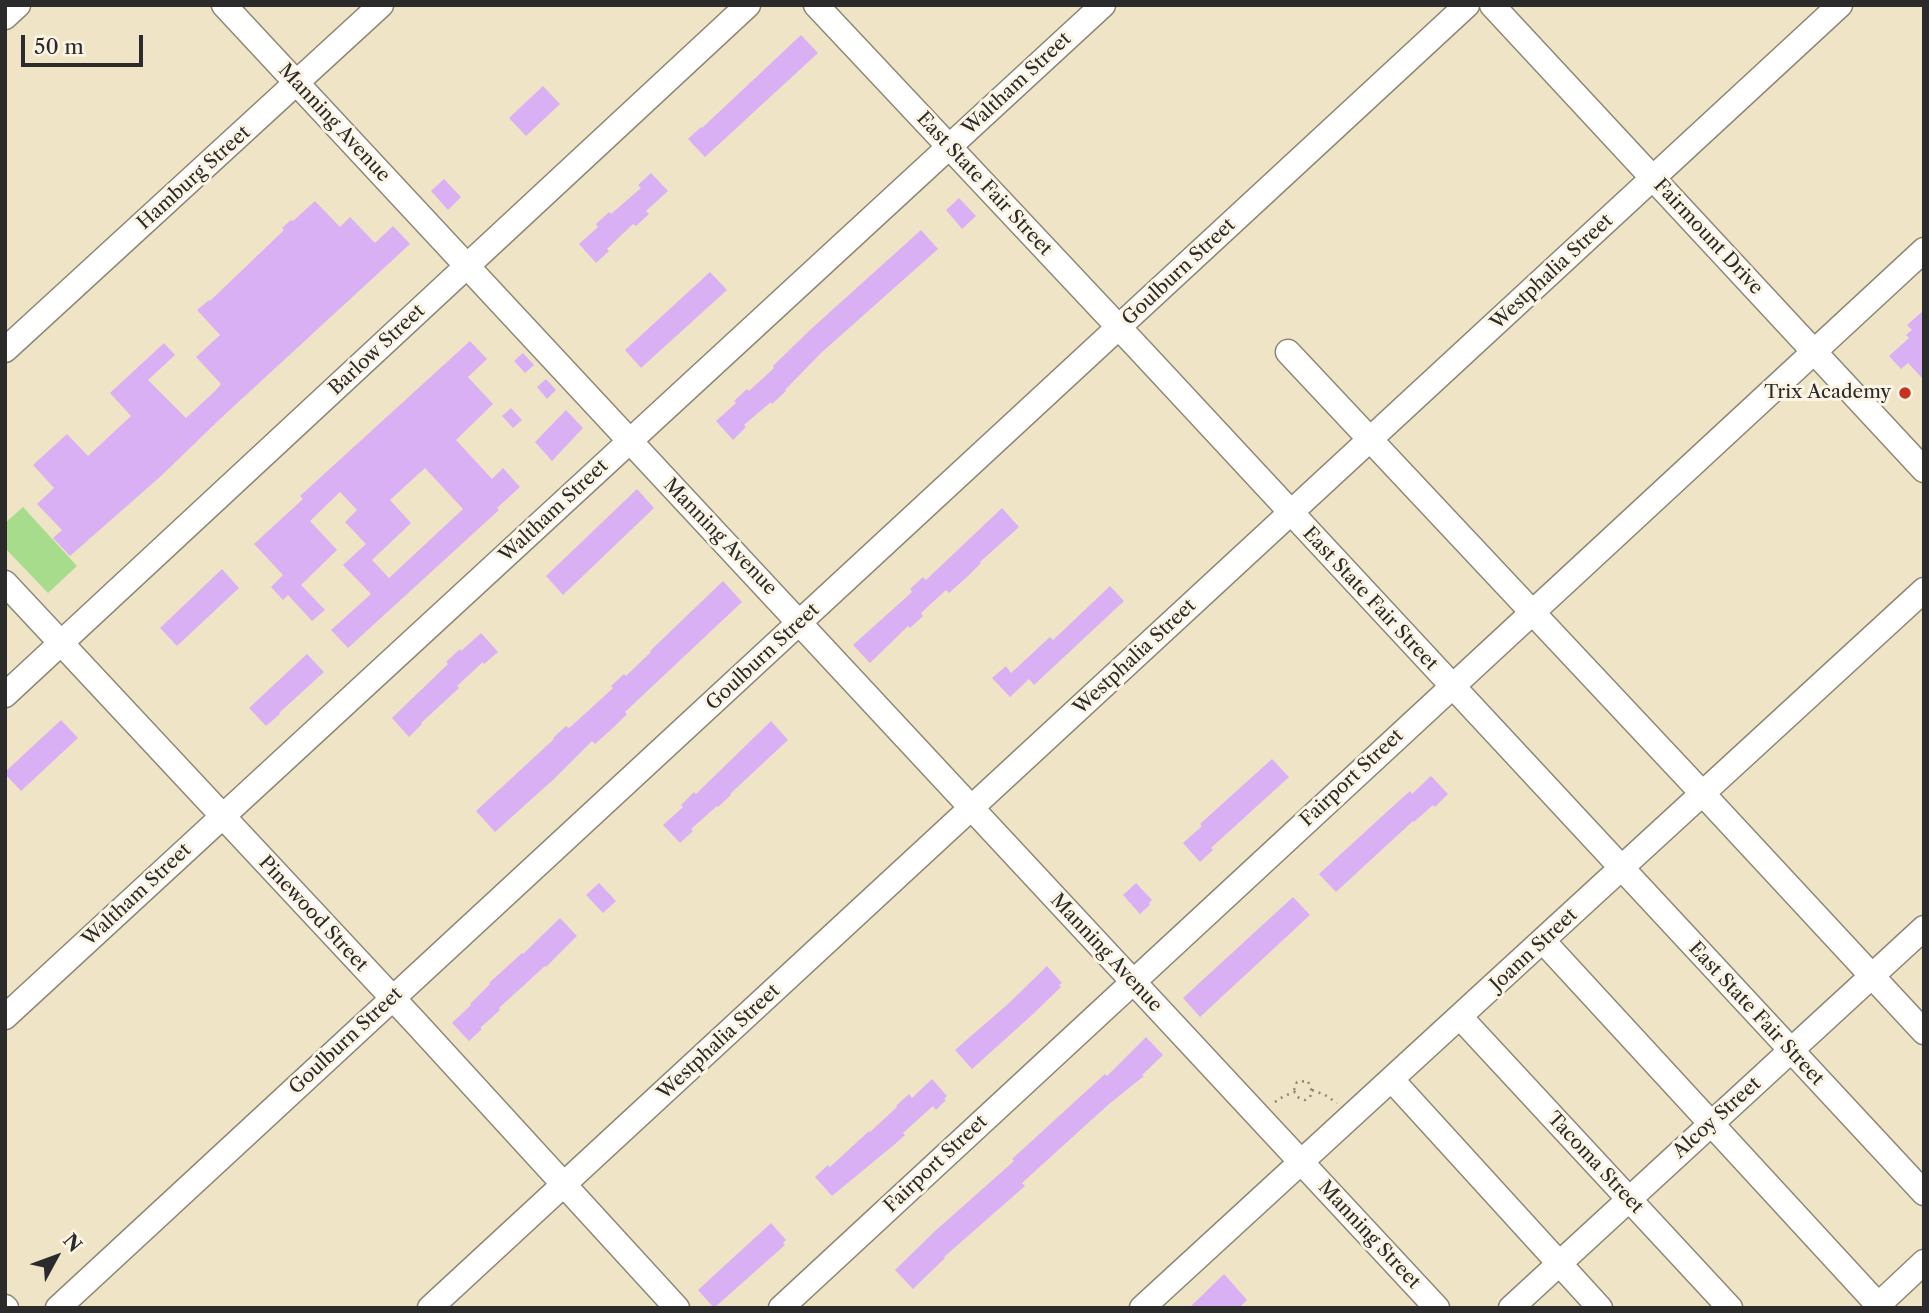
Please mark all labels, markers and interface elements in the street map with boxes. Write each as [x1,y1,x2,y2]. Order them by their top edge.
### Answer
scale bar [24,21,147,65]
street label: Waltham Street [958,28,1076,140]
text: 50 m [34,34,84,59]
street label: Manning Avenue [273,59,395,187]
street label: East State Fair Street [912,107,1056,261]
street label: Hamburg Street [133,121,255,235]
street label: Fairmount Drive [1649,175,1767,299]
street label: Westphalia Street [1486,210,1618,334]
street label: Goulburn Street [1118,214,1240,330]
street label: Barlow Street [324,300,430,400]
place label: Trix Academy [1764,382,1891,404]
marker: Trix Academy [1897,385,1913,401]
street label: Waltham Street [495,455,613,567]
street label: Manning Avenue [659,474,781,600]
street label: East State Fair Street [1298,522,1442,676]
street label: Westphalia Street [1069,595,1201,719]
street label: Goulburn Street [702,599,824,715]
street label: Fairport Street [1296,724,1408,832]
street label: Waltham Street [78,839,196,951]
street label: Pinewood Street [254,852,372,976]
street label: Manning Avenue [1045,889,1167,1017]
street label: Joann Street [1486,904,1582,996]
street label: East State Fair Street [1684,937,1828,1091]
street label: Westphalia Street [653,980,785,1104]
street label: Goulburn Street [285,983,407,1099]
street label: Alcoy Street [1668,1073,1766,1163]
street label: Tacoma Street [1542,1107,1648,1219]
street label: Fairport Street [880,1110,992,1218]
street label: Manning Street [1313,1176,1425,1294]
north arrow [21,1222,91,1292]
text: N [58,1229,86,1257]

